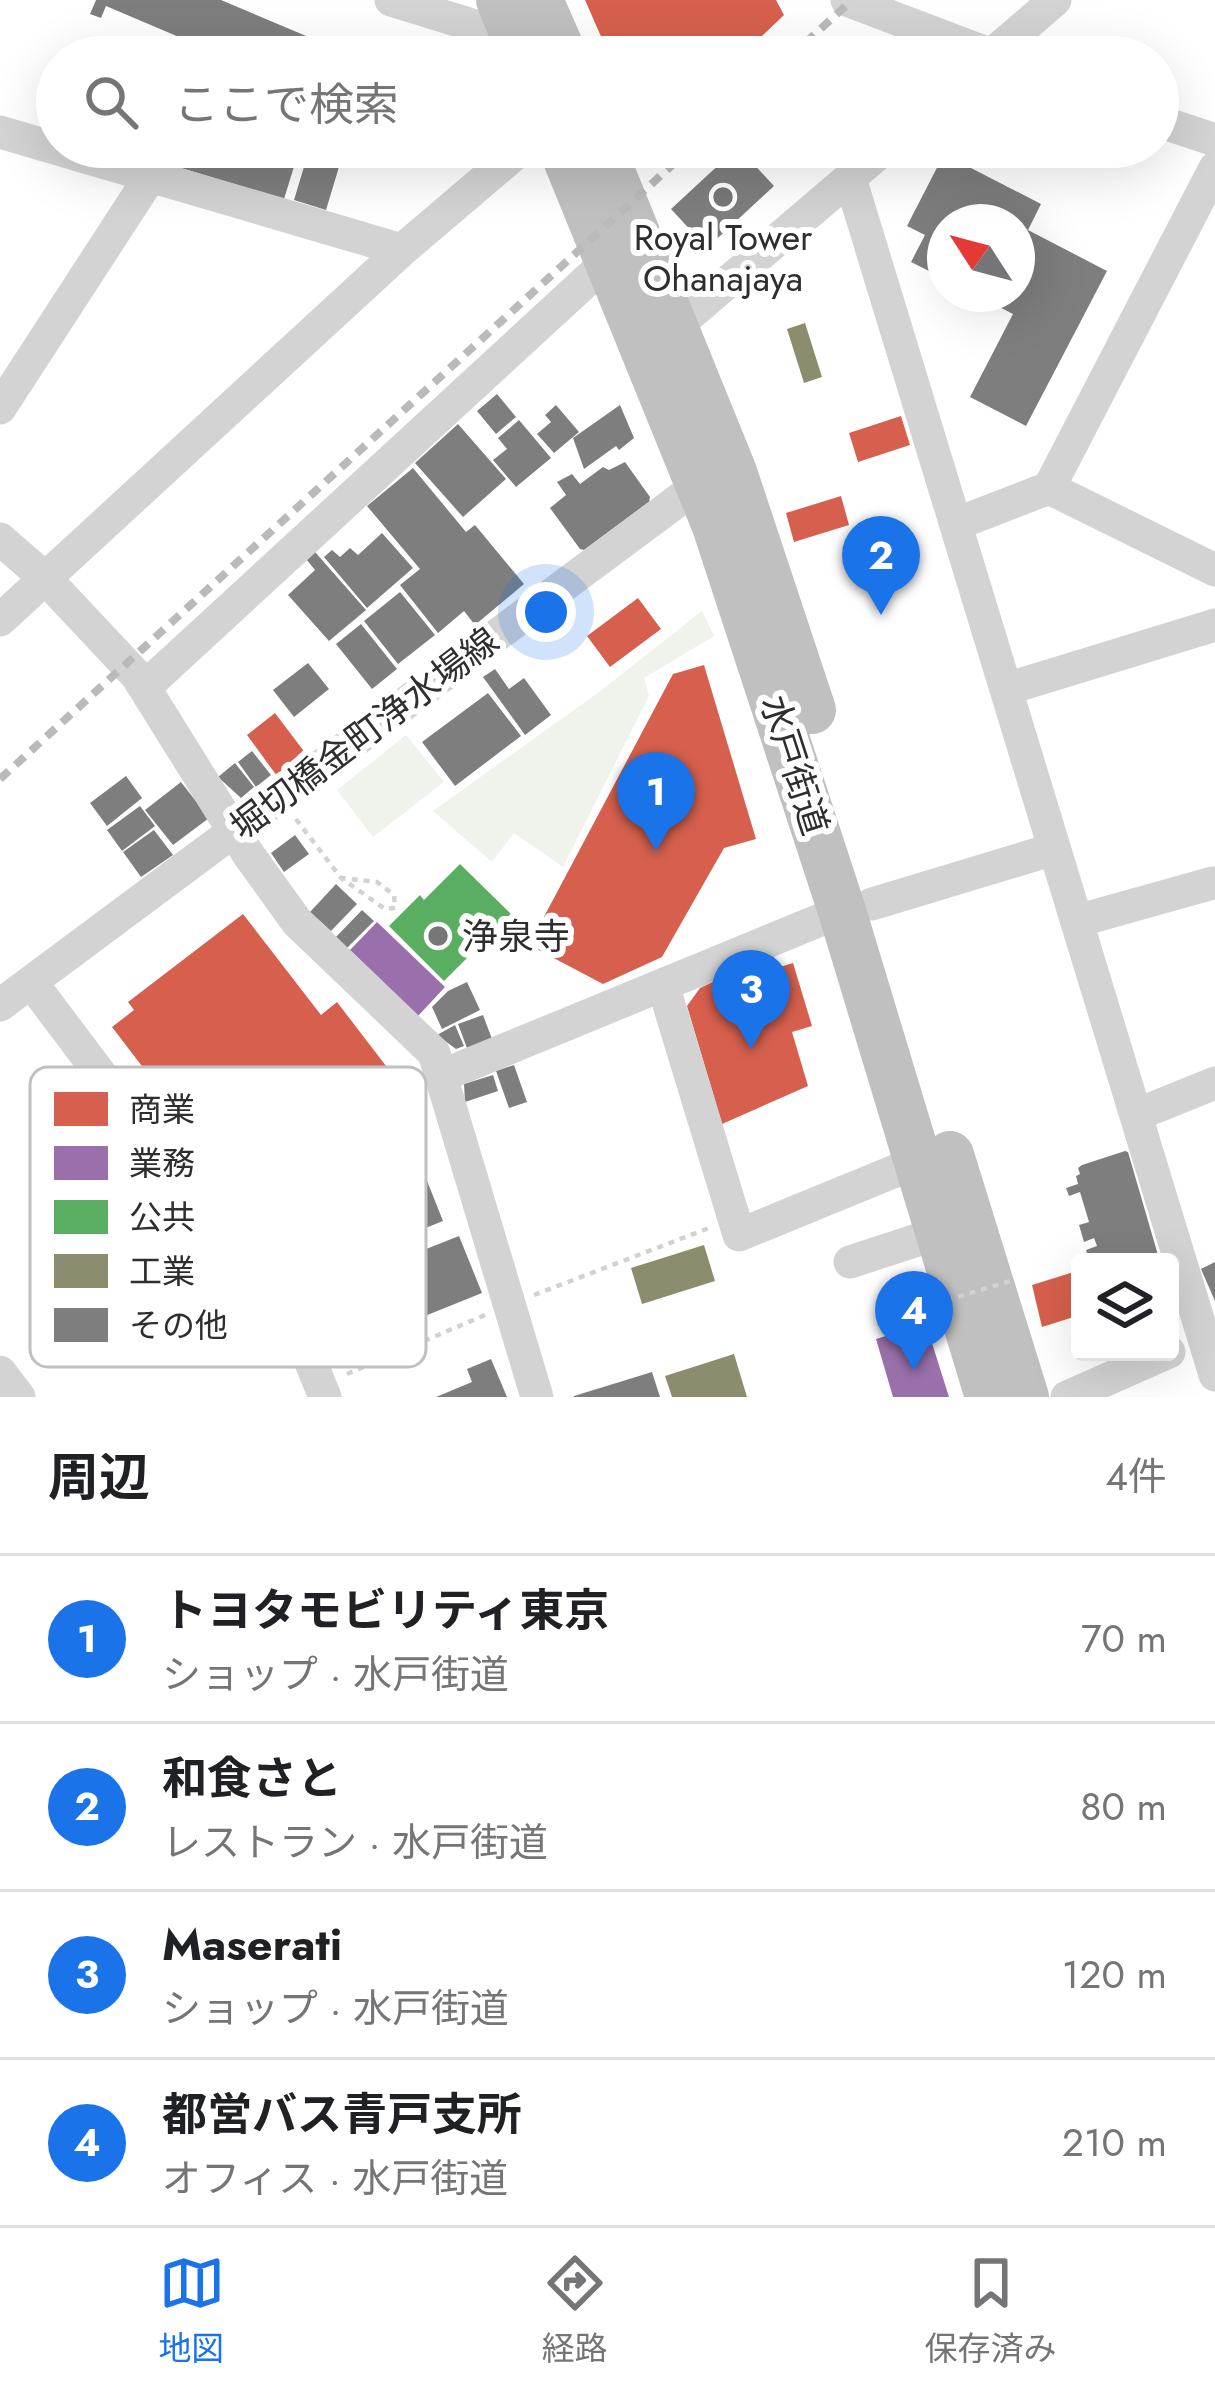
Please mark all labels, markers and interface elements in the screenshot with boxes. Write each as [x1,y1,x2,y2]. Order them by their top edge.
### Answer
search box [36,36,1179,168]
icon: search [78,69,144,135]
text: ここで検索 [174,72,399,137]
marker: Royal Tower Ohanajaya [710,184,736,210]
north arrow [927,204,1035,312]
place label: Royal Tower Ohanajaya [634,211,813,304]
pin: 2 [842,516,920,615]
your location [516,582,576,642]
street label: 堀切橋金町浄水場線 [219,615,509,851]
street label: 水戸街道 [748,688,842,842]
pin: 1 [617,752,695,851]
place label: 浄泉寺 [462,910,570,962]
marker: 浄泉寺 [425,923,451,949]
pin: 3 [712,950,790,1049]
legend [30,1067,426,1367]
text: 商業 [129,1086,195,1133]
text: 業務 [129,1140,195,1187]
text: 公共 [129,1194,195,1241]
text: 工業 [129,1248,195,1295]
map controls [1071,1253,1179,1361]
button: layers [1071,1253,1179,1361]
pin: 4 [875,1271,953,1370]
text: その他 [129,1302,228,1349]
text: 周辺 [48,1440,150,1514]
text: 4件 [1105,1448,1167,1505]
text: トヨタモビリティ東京 [162,1578,609,1643]
text: 1 [77,1610,97,1667]
text: 70 m [1081,1610,1167,1667]
text: ショップ · 水戸街道 [162,1646,509,1703]
text: 和食さと [162,1746,342,1811]
text: 2 [74,1778,100,1835]
text: 80 m [1080,1778,1167,1835]
text: レストラン · 水戸街道 [162,1814,548,1871]
text: Maserati [162,1912,342,1977]
text: 3 [75,1946,99,2003]
text: 120 m [1062,1946,1167,2003]
text: ショップ · 水戸街道 [162,1980,509,2037]
text: 都営バス青戸支所 [162,2082,522,2147]
text: 4 [73,2114,101,2171]
text: 210 m [1062,2114,1167,2171]
text: オフィス · 水戸街道 [162,2150,508,2207]
tab: 地図 [159,2250,225,2372]
tab: 経路 [542,2250,608,2372]
tab: 保存済み [925,2250,1057,2372]

